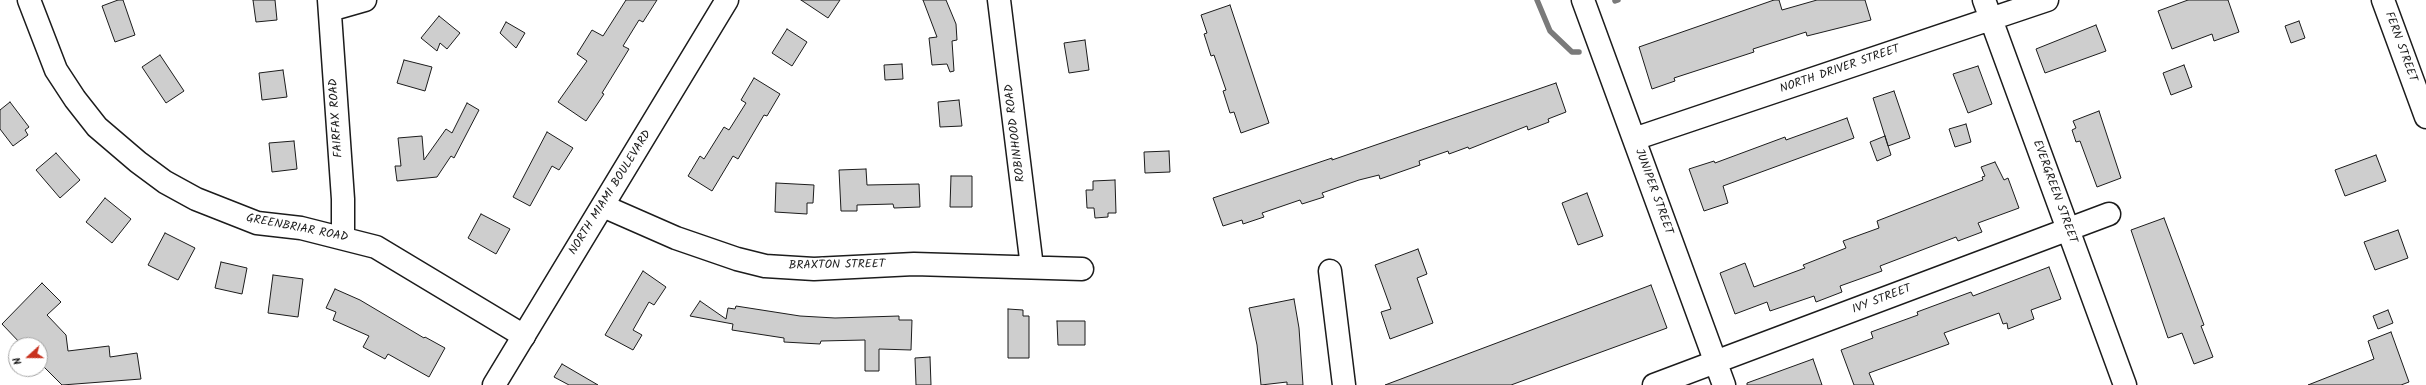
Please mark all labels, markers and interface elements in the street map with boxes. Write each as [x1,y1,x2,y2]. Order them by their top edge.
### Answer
street label: FERN STREET [2381,10,2419,84]
street label: NORTH DRIVER STREET [1778,43,1902,97]
street label: FAIRFAX ROAD [327,78,347,158]
street label: ROBINHOOD ROAD [1003,83,1029,183]
street label: NORTH MIAMI BOULEVARD [567,128,655,258]
street label: EVERGREEN STREET [2029,138,2079,246]
street label: JUNIPER STREET [1631,147,1675,237]
street label: GREENBRIAR ROAD [245,212,349,246]
street label: BRAXTON STREET [789,258,885,274]
street label: IVY STREET [1850,282,1914,318]
north arrow [8,337,48,377]
text: N [8,354,27,367]

